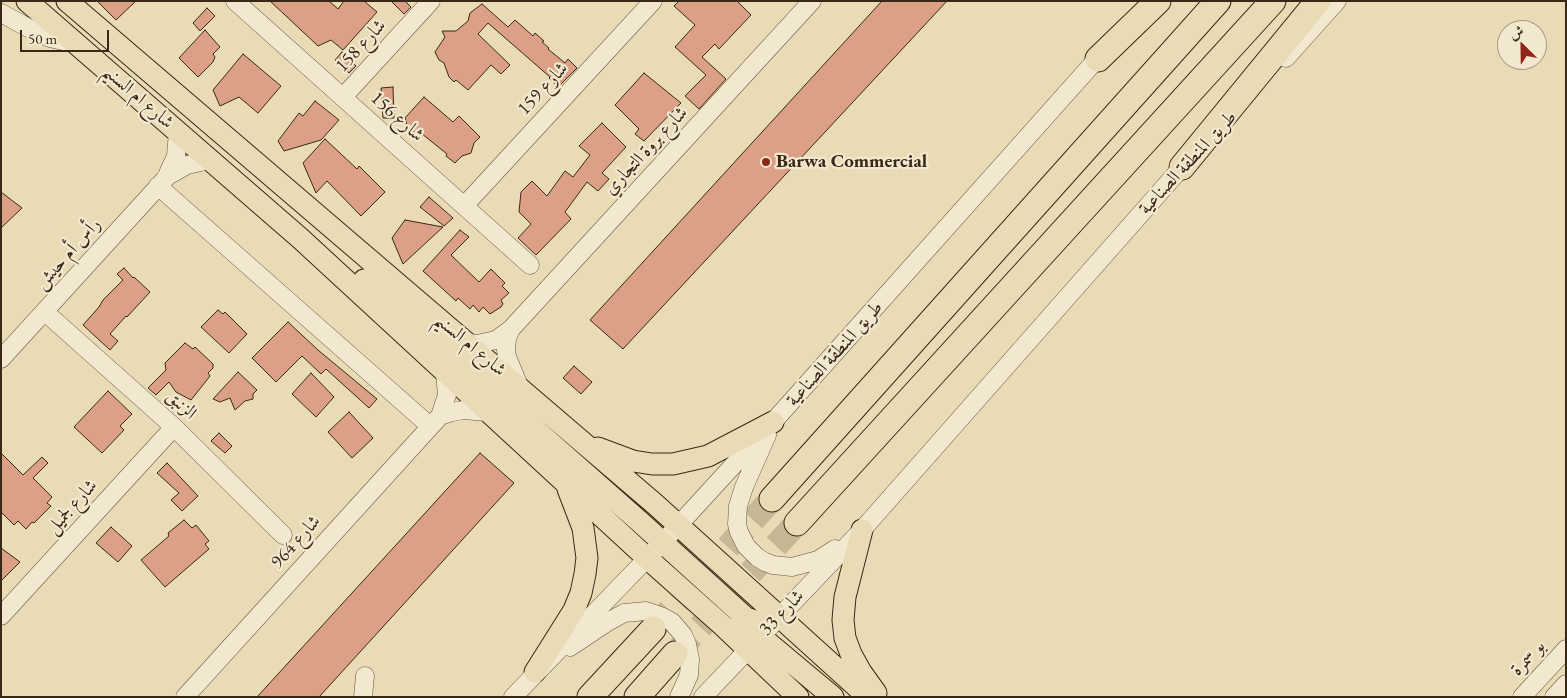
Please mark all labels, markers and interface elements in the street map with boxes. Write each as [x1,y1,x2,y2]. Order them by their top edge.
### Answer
street label: شارع 158 [331,15,391,77]
scale bar [22,20,111,52]
north arrow [1497,20,1547,70]
text: ش [1507,21,1526,43]
text: 50 m [28,29,57,48]
street label: شارع 159 [513,58,573,120]
street label: شارع ام السنيم [98,60,178,134]
street label: شارع 156 [366,87,428,147]
street label: شارع بروة التجاري [599,102,693,200]
street label: طريق المنطقة الصناعية [1134,106,1242,220]
place label: Barwa Commercial [776,151,927,173]
marker: Barwa Commercial [760,156,772,168]
street label: رأس أم حيش [30,214,106,294]
street label: طريق المنطقة الصناعية [782,297,888,411]
street label: شارع ام السنيم [429,308,511,382]
street label: الزنبق [161,385,201,425]
street label: شارع لجميل [41,475,103,539]
street label: شارع 964 [266,511,326,573]
street label: شارع 33 [755,585,809,641]
street label: بو سمرة [1506,635,1550,681]

